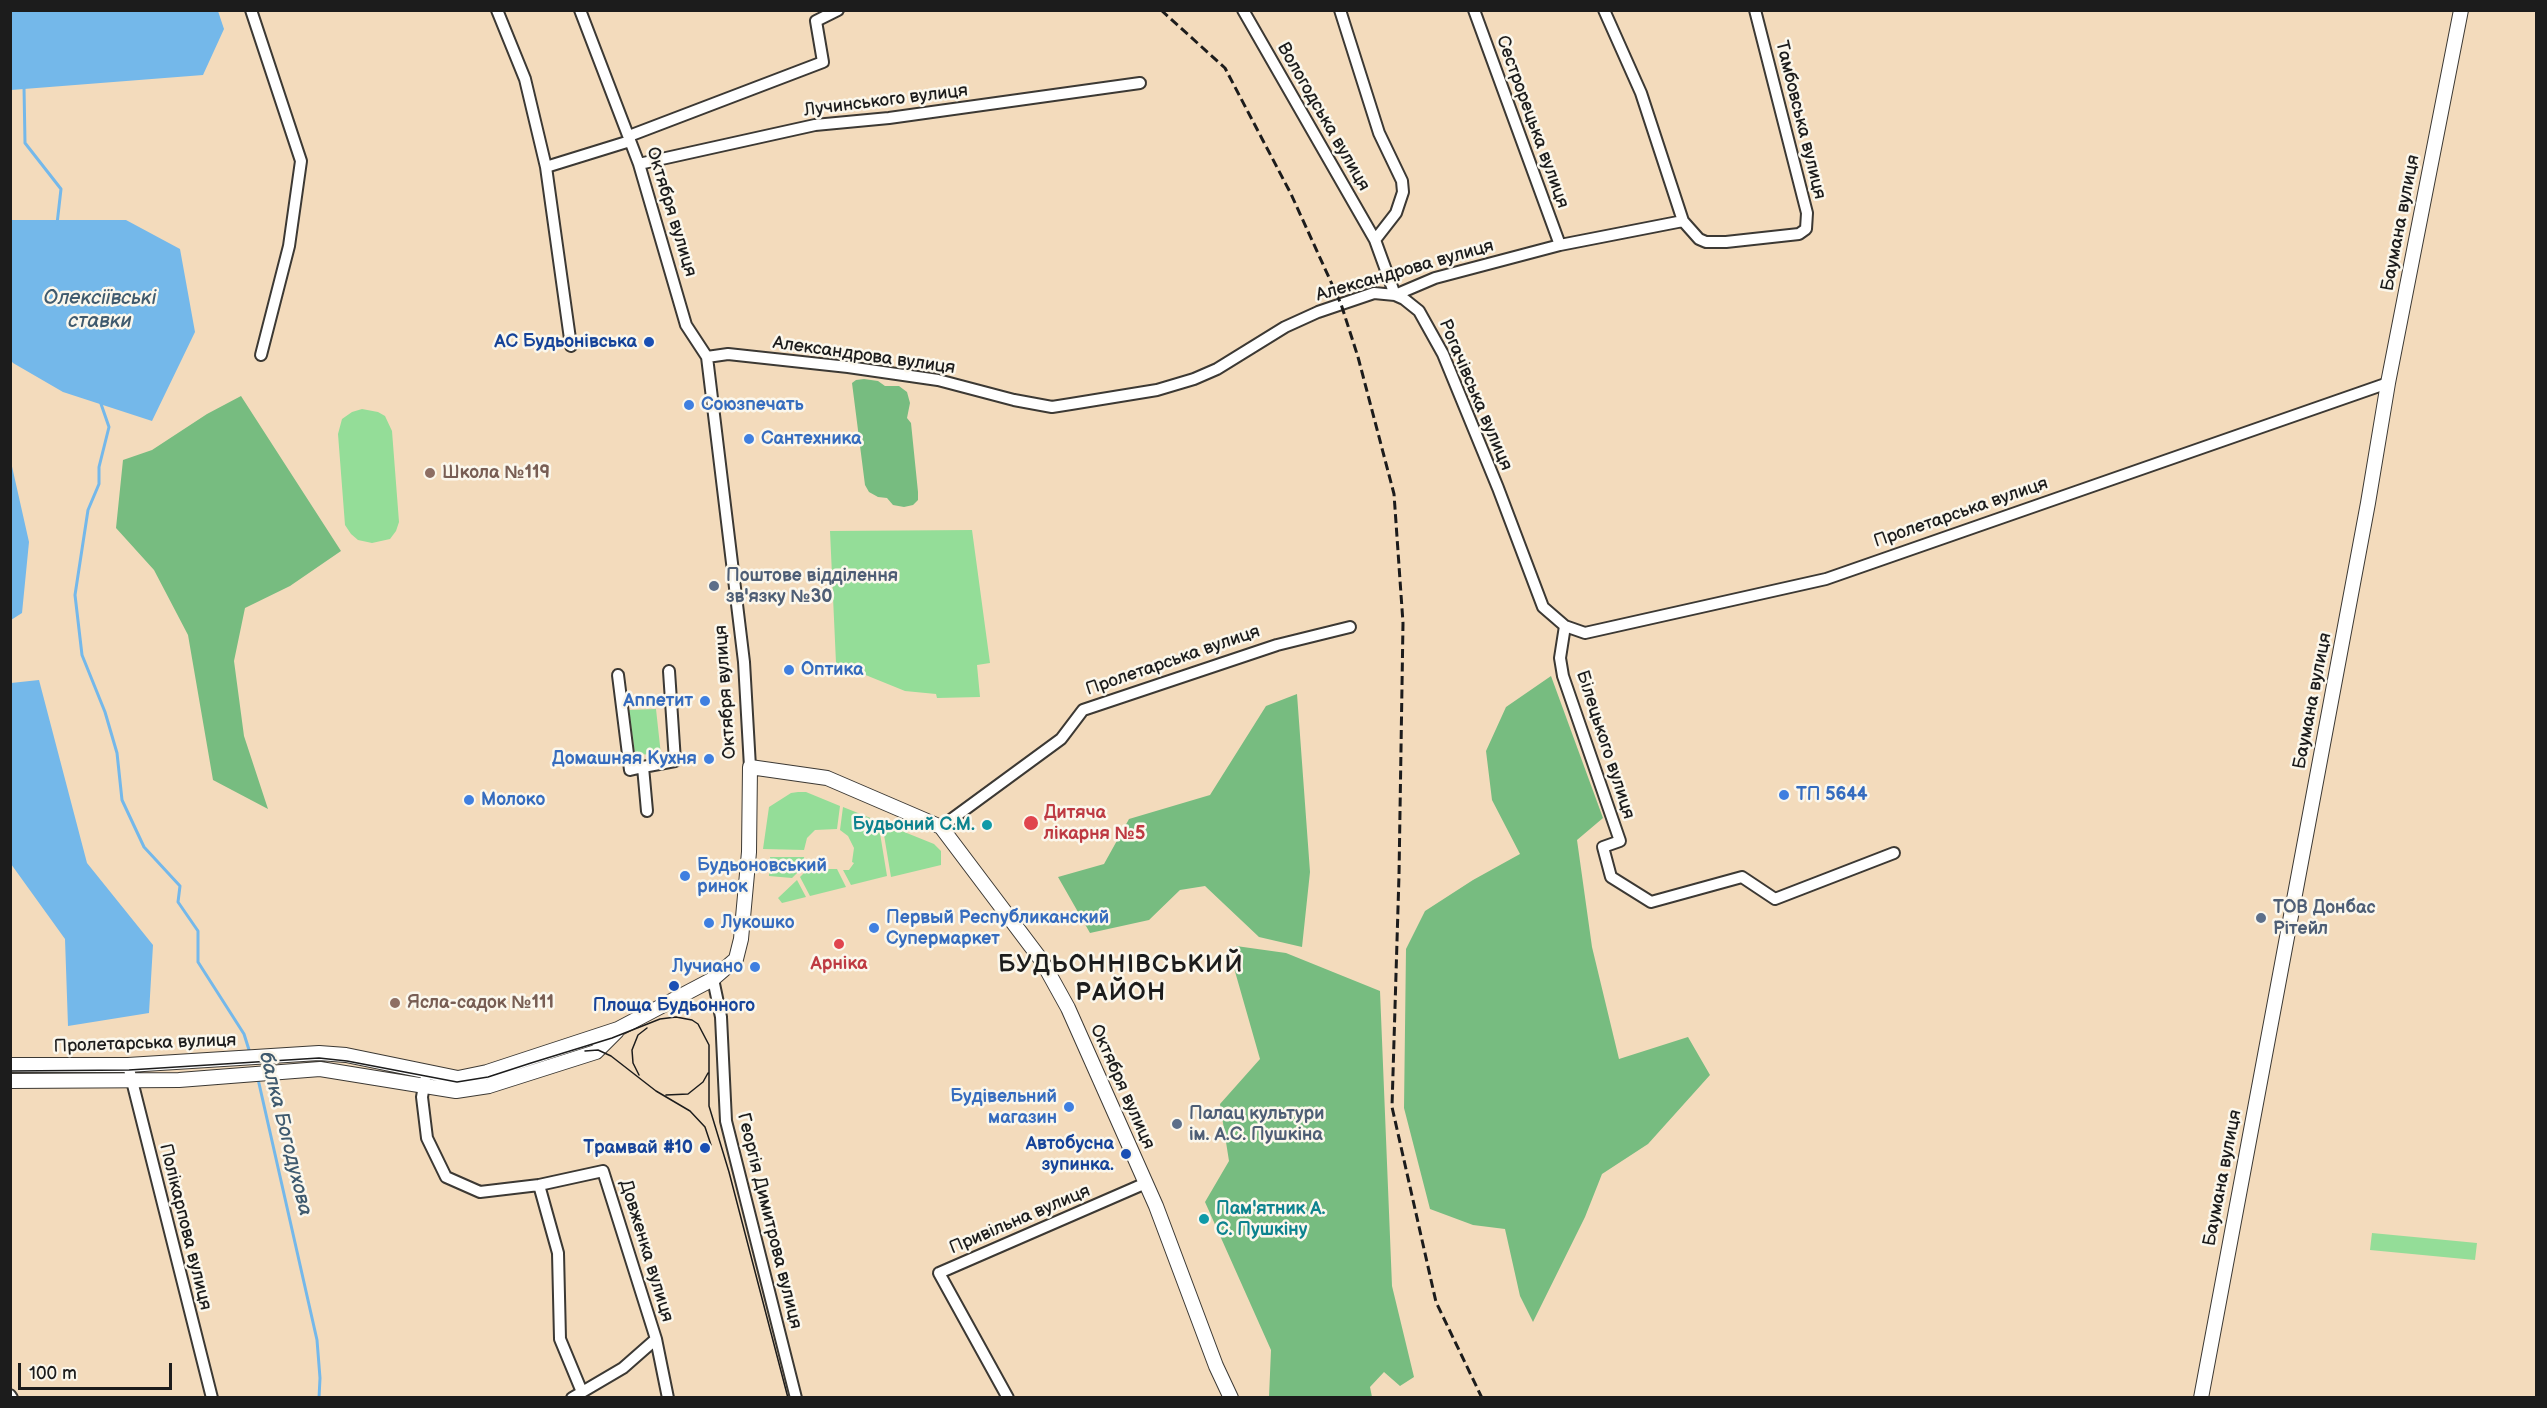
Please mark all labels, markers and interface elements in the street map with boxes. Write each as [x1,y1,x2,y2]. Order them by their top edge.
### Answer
street label: Сестрорецька вулиця [1491,33,1573,211]
street label: Тамбовська вулиця [1770,38,1830,202]
street label: Вологодська вулиця [1272,39,1374,195]
street label: Лучинського вулиця [803,80,969,122]
street label: Октября вулиця [641,145,701,279]
street label: Баумана вулиця [2377,153,2425,293]
street label: Александрова вулиця [1314,235,1496,307]
water label: Олексіївські ставки [44,287,156,334]
street label: Рогачівська вулиця [1433,316,1517,474]
place label: АС Будьонівська [494,331,637,353]
street label: Александрова вулиця [771,332,957,380]
marker: АС Будьонівська [642,335,656,349]
place label: Союзпечать [701,394,804,416]
marker: Союзпечать [682,398,696,412]
place label: Сантехника [761,428,862,450]
marker: Сантехника [742,432,756,446]
place label: Школа №119 [442,462,550,484]
marker: Школа №119 [423,466,437,480]
street label: Пролетарська вулиця [1871,473,2051,553]
place label: Поштове відділення зв'язку №30 [726,565,898,608]
marker: Поштове відділення зв'язку №30 [707,579,721,593]
street label: Пролетарська вулиця [1083,621,1263,701]
street label: Октября вулиця [711,624,741,760]
street label: Баумана вулиця [2289,631,2337,771]
place label: Оптика [801,659,863,681]
marker: Оптика [782,663,796,677]
street label: Білецького вулиця [1571,668,1639,822]
place label: Аппетит [623,690,693,712]
marker: Аппетит [698,694,712,708]
place label: Домашняя Кухня [552,748,697,770]
marker: Домашняя Кухня [702,752,716,766]
place label: ТП 5644 [1796,784,1868,806]
marker: ТП 5644 [1777,788,1791,802]
place label: Молоко [481,789,545,811]
marker: Молоко [462,793,476,807]
place label: Дитяча лікарня №5 [1044,802,1145,844]
place label: Будьоний С.М. [852,814,975,836]
marker: Дитяча лікарня №5 [1022,814,1040,832]
marker: Будьоний С.М. [980,818,994,832]
place label: Будьоновський ринок [697,855,827,898]
marker: Будьоновський ринок [678,869,692,883]
place label: ТОВ Донбас Рітейл [2273,897,2376,940]
place label: Первый Республиканский Супермаркет [886,907,1109,950]
marker: ТОВ Донбас Рітейл [2254,911,2268,925]
place label: Лукошко [721,912,795,934]
marker: Лукошко [702,916,716,930]
marker: Первый Республиканский Супермаркет [867,921,881,935]
marker: Арніка [832,937,846,951]
district label: БУДЬОННІВСЬКИЙ РАЙОН [998,952,1244,1008]
place label: Арніка [811,953,867,975]
place label: Лучиано [672,956,743,978]
marker: Лучиано [748,960,762,974]
marker: Площа Будьонного [667,979,681,993]
place label: Ясла-садок №111 [407,992,554,1014]
place label: Площа Будьонного [593,995,755,1017]
marker: Ясла-садок №111 [388,996,402,1010]
street label: Октября вулиця [1085,1021,1159,1153]
street label: Пролетарська вулиця [53,1030,237,1058]
water label: балка Богодухова [253,1050,317,1218]
place label: Будівельний магазин [950,1086,1057,1128]
marker: Будівельний магазин [1062,1100,1076,1114]
place label: Палац культури ім. А.С. Пушкіна [1189,1103,1324,1146]
street label: Баумана вулиця [2199,1108,2247,1248]
street label: Георгія Димитрова вулиця [732,1111,806,1331]
marker: Палац культури ім. А.С. Пушкіна [1170,1117,1184,1131]
place label: Автобусна зупинка. [1026,1133,1114,1176]
place label: Трамвай #10 [583,1137,693,1159]
marker: Трамвай #10 [698,1141,712,1155]
street label: Полікарпова вулиця [154,1142,216,1312]
marker: Автобусна зупинка. [1119,1147,1133,1161]
street label: Довженка вулиця [614,1177,678,1325]
street label: Привільна вулиця [946,1181,1094,1259]
place label: Пам'ятник А. С. Пушкіну [1216,1198,1325,1240]
marker: Пам'ятник А. С. Пушкіну [1197,1212,1211,1226]
scale bar [21,1351,176,1389]
text: 100 m [29,1363,77,1384]

